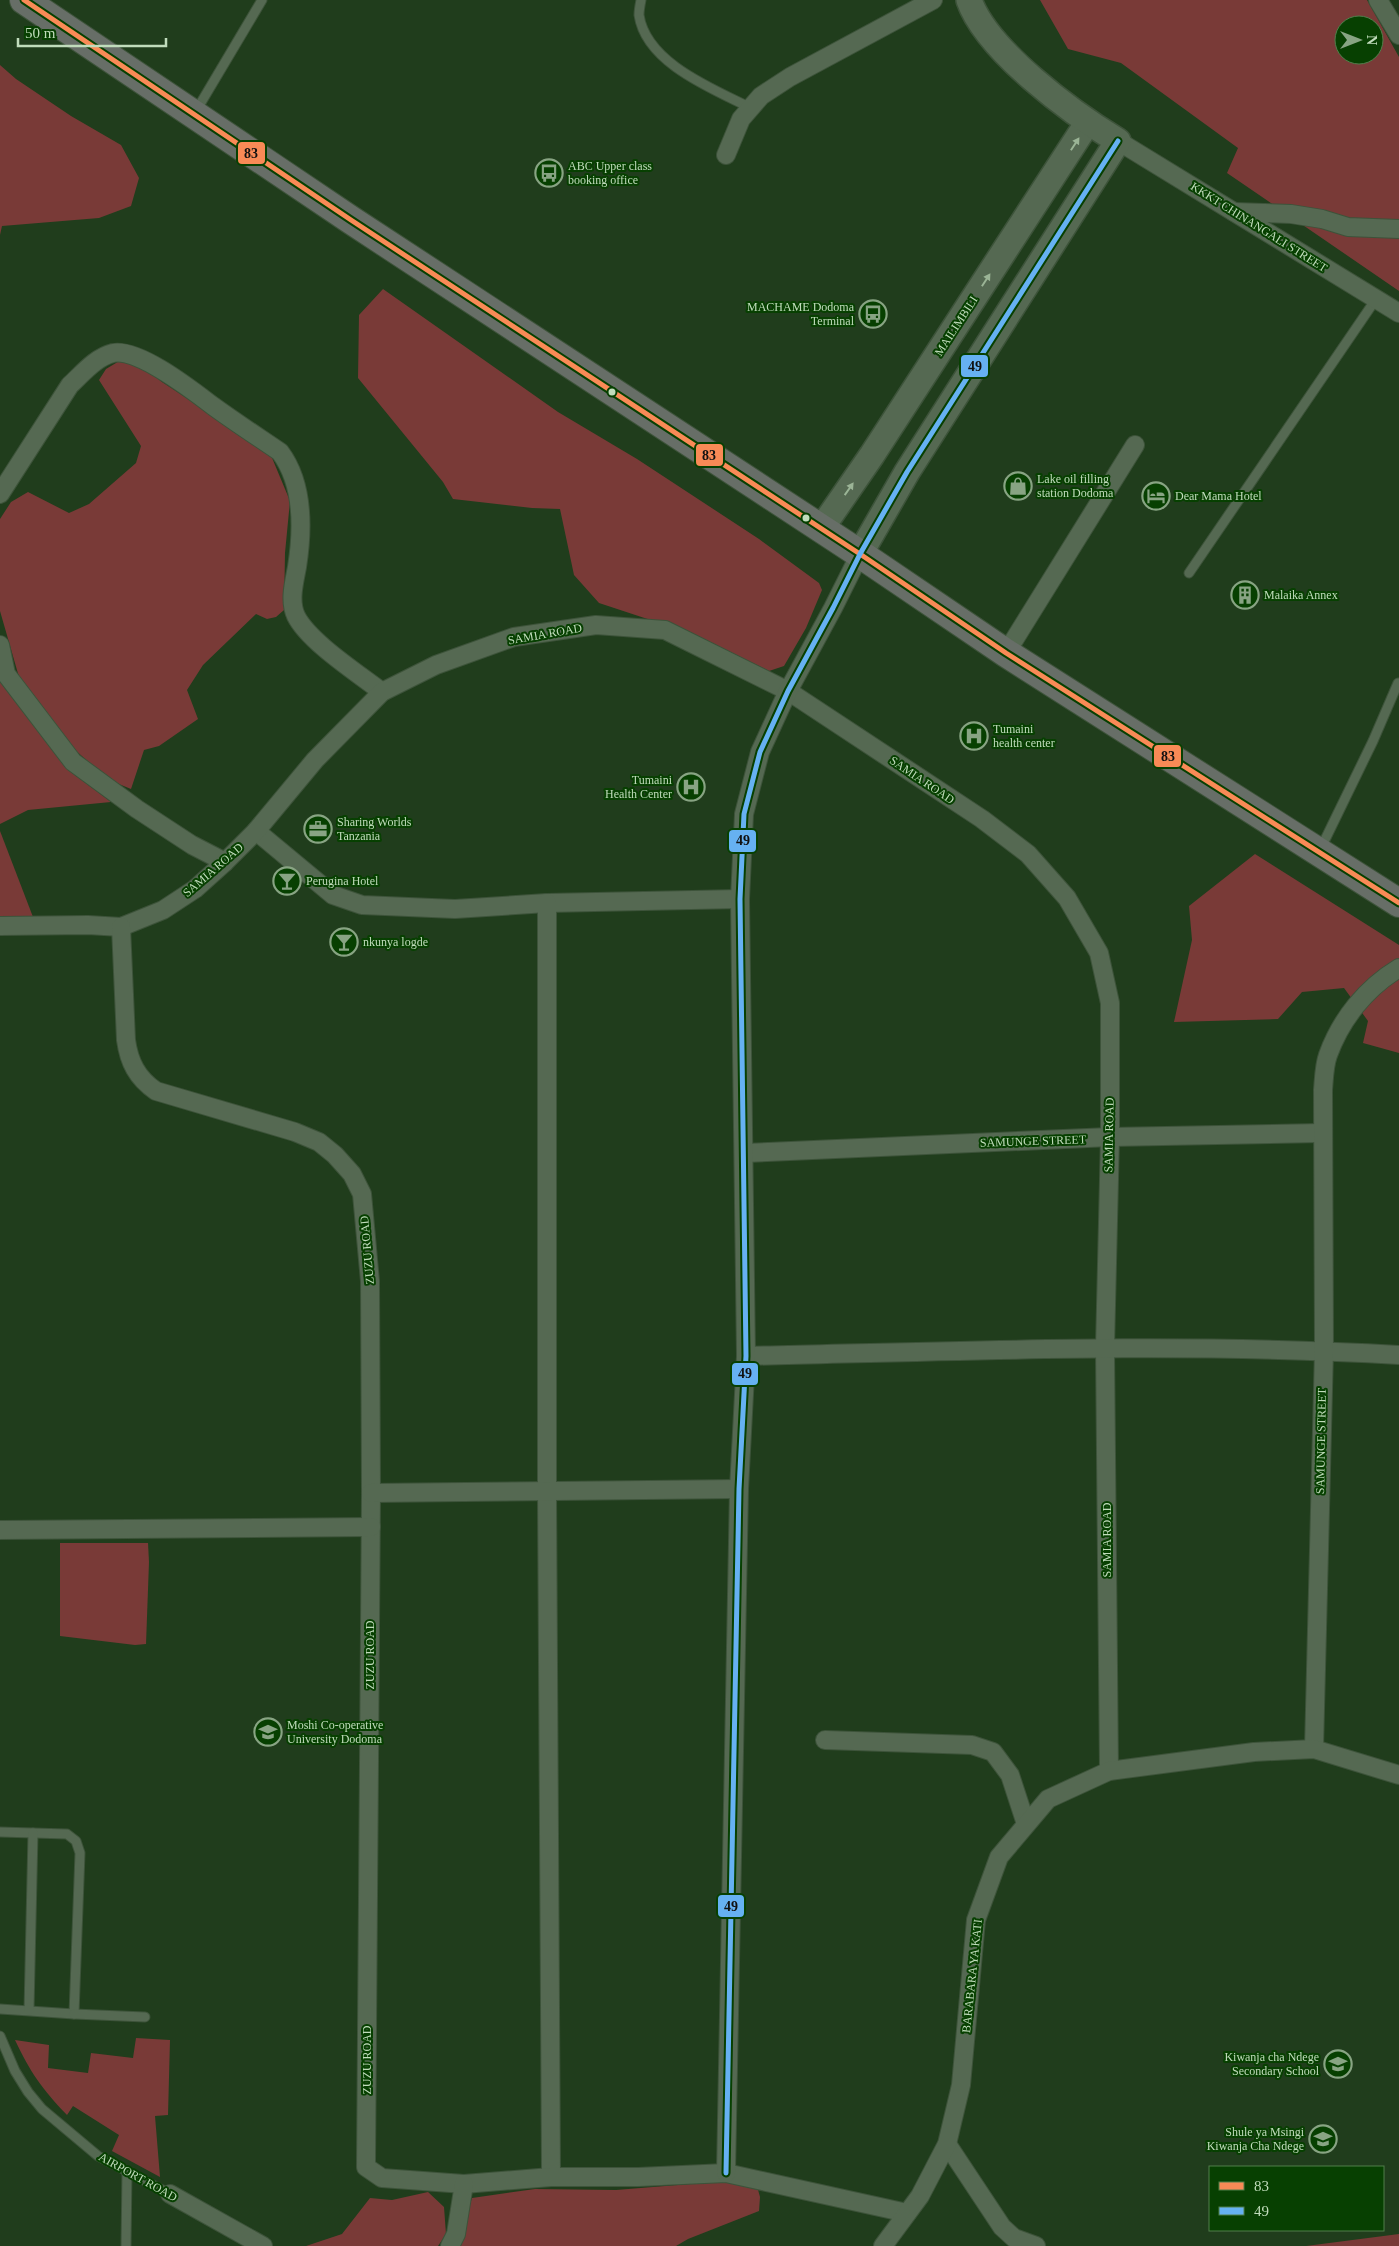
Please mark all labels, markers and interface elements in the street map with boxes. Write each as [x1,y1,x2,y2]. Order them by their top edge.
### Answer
scale bar [18,15,165,47]
north arrow [1334,15,1384,65]
text: 50 m [25,25,56,41]
text: N [1364,35,1379,45]
one-way arrow [1070,137,1079,150]
line badge: 83 [237,141,266,165]
text: 83 [244,146,258,161]
bus stop icon: ABC Upper class booking office [534,158,564,188]
place label: ABC Upper class booking office [568,159,652,187]
street label: KKKT CHINANGALI STREET [1188,179,1330,275]
one-way arrow [981,273,991,287]
street label: MAILIMBILI [931,293,981,359]
bus stop icon: MACHAME Dodoma Terminal [858,299,888,329]
place label: MACHAME Dodoma Terminal [747,300,855,328]
line badge: 49 [960,354,989,378]
text: 49 [968,359,982,374]
unlabelled marker [607,387,617,397]
line badge: 83 [695,443,724,467]
text: 83 [702,448,716,463]
shop icon: Lake oil filling station Dodoma [1003,471,1033,501]
place label: Lake oil filling station Dodoma [1037,472,1114,500]
hotel icon: Dear Mama Hotel [1141,481,1171,511]
one-way arrow [844,482,854,496]
place label: Dear Mama Hotel [1175,489,1262,503]
unlabelled marker [801,513,811,523]
building icon: Malaika Annex [1230,580,1260,610]
place label: Malaika Annex [1264,588,1338,602]
street label: SAMIA ROAD [507,621,583,647]
hospital icon: Tumaini health center [959,721,989,751]
place label: Tumaini health center [993,722,1055,750]
line badge: 83 [1153,744,1182,768]
text: 83 [1161,749,1175,764]
street label: SAMIA ROAD [887,753,957,807]
hospital icon: Tumaini Health Center [676,772,706,802]
place label: Tumaini Health Center [605,773,673,801]
office icon: Sharing Worlds Tanzania [303,814,333,844]
place label: Sharing Worlds Tanzania [337,815,412,843]
line badge: 49 [728,829,757,853]
text: 49 [736,833,750,848]
street label: SAMIA ROAD [180,840,246,900]
bar icon: Perugina Hotel [272,866,302,896]
place label: Perugina Hotel [306,874,379,888]
bar icon: nkunya logde [329,927,359,957]
place label: nkunya logde [363,935,428,949]
street label: SAMIA ROAD [1101,1097,1117,1173]
street label: SAMUNGE STREET [980,1132,1087,1150]
street label: ZUZU ROAD [357,1215,377,1285]
line badge: 49 [731,1362,759,1386]
text: 49 [738,1366,752,1381]
street label: SAMUNGE STREET [1313,1387,1329,1494]
street label: SAMIA ROAD [1100,1502,1114,1578]
street label: ZUZU ROAD [363,1620,377,1690]
school or university icon: Moshi Co-operative University Dodoma [253,1717,283,1747]
place label: Moshi Co-operative University Dodoma [287,1718,383,1746]
line badge: 49 [717,1894,745,1918]
text: 49 [724,1899,738,1914]
street label: BARABARA YA KATI [959,1918,985,2034]
street label: ZUZU ROAD [360,2025,374,2095]
school or university icon: Kiwanja cha Ndege Secondary School [1323,2049,1353,2079]
place label: Kiwanja cha Ndege Secondary School [1224,2050,1320,2078]
school or university icon: Shule ya Msingi Kiwanja Cha Ndege [1308,2124,1338,2154]
place label: Shule ya Msingi Kiwanja Cha Ndege [1207,2125,1305,2153]
street label: AIRPORT ROAD [96,2150,180,2204]
legend [1209,2166,1384,2231]
text: 83 [1254,2178,1269,2194]
text: 49 [1254,2203,1269,2219]

